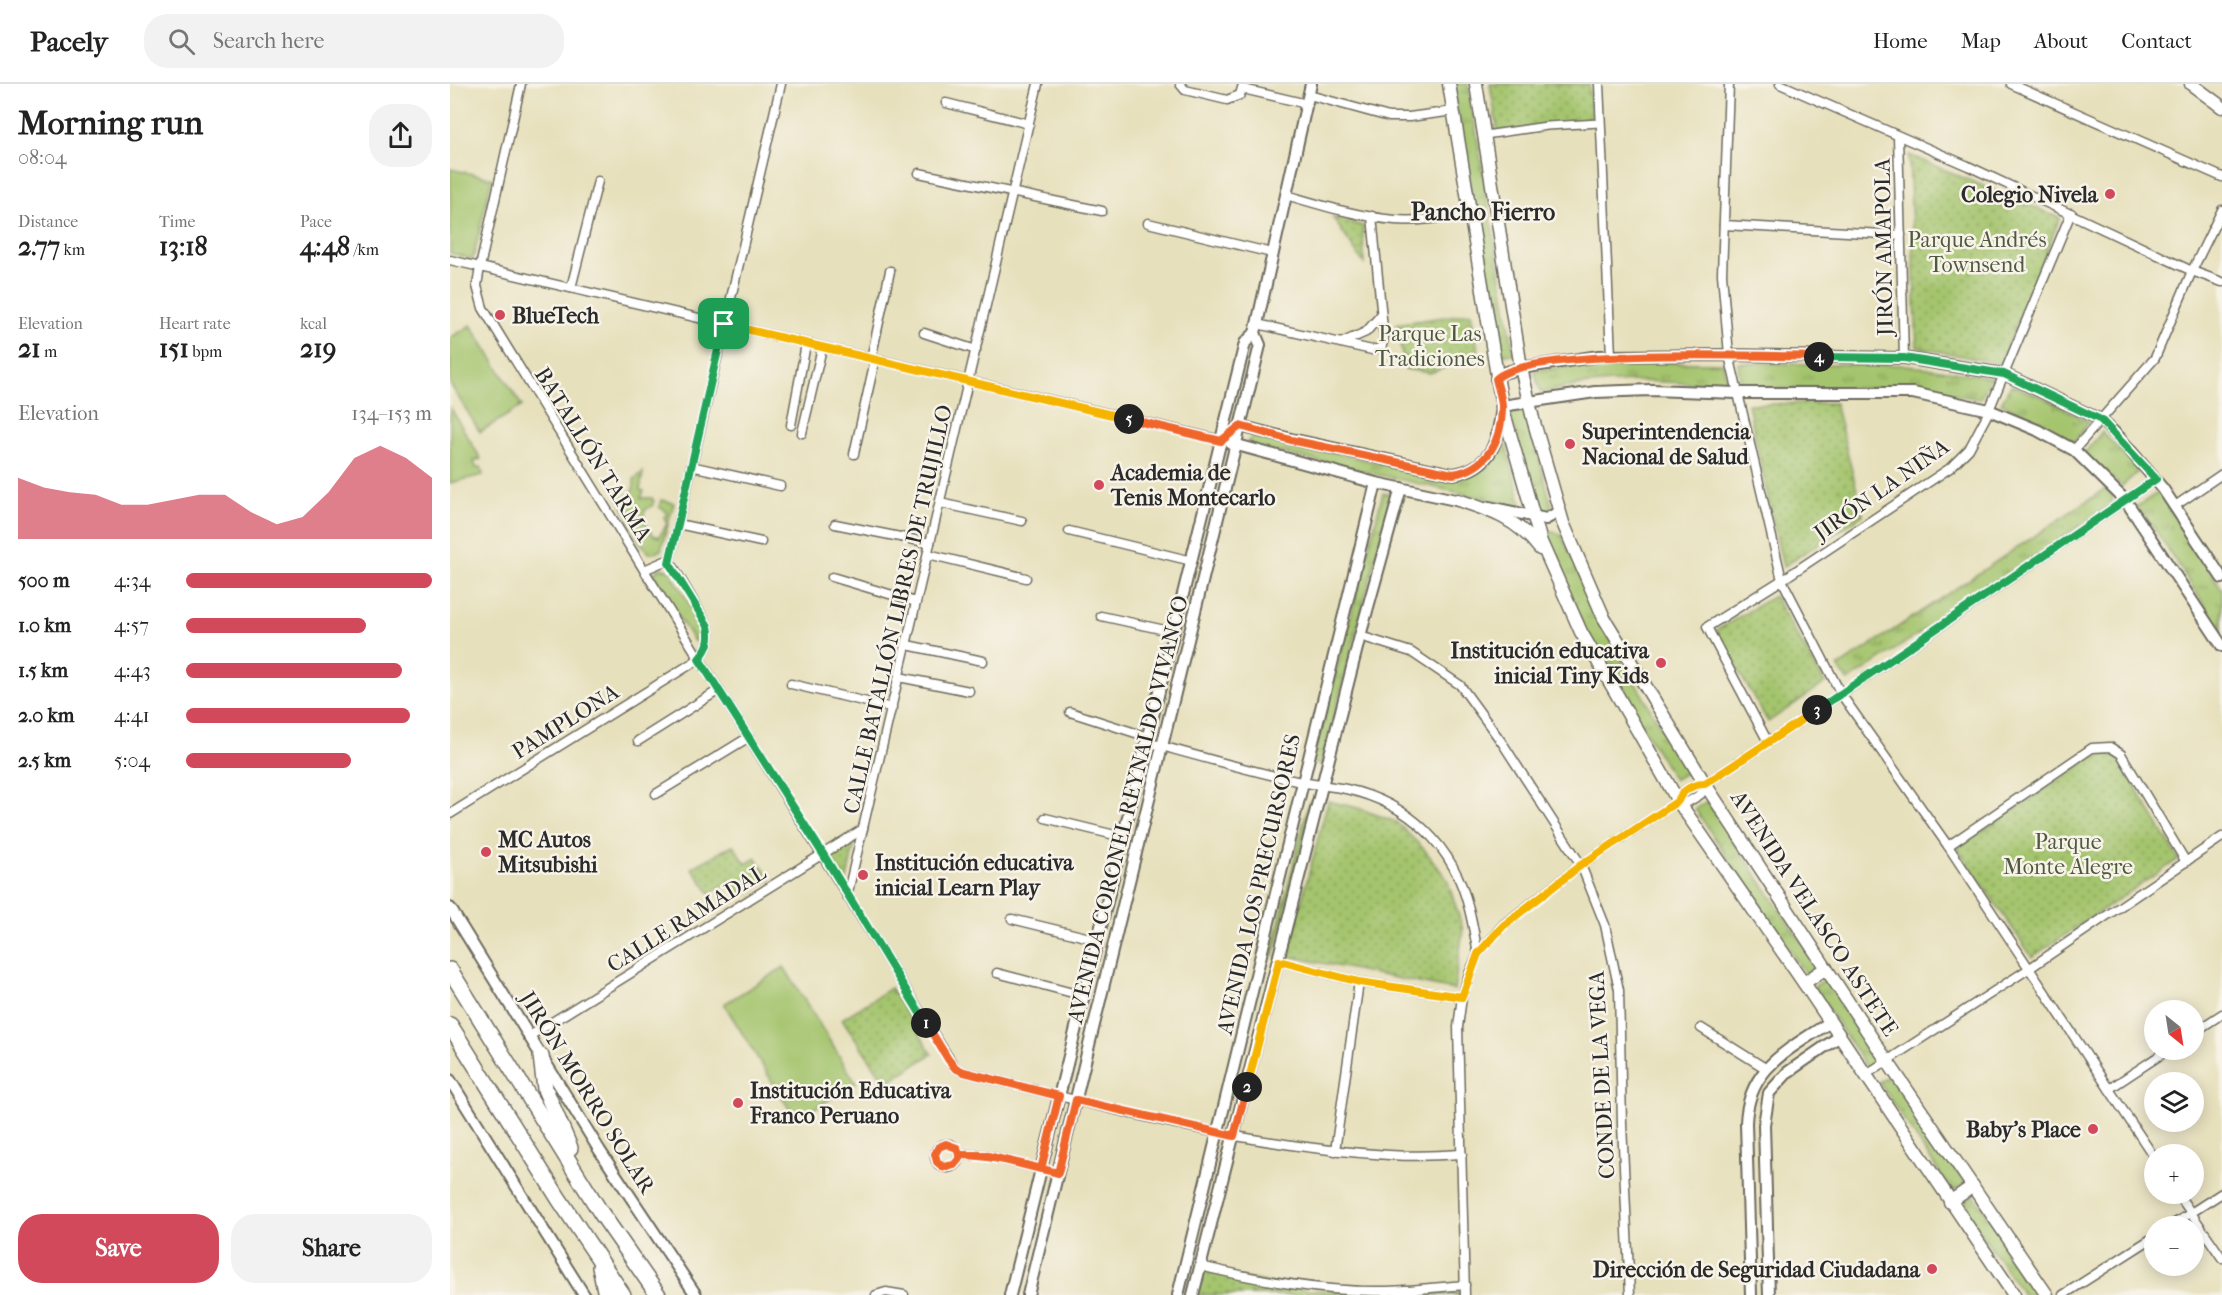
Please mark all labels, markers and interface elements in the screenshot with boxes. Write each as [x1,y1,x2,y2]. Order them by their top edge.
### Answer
search box [144,14,564,68]
text: Pacely [30,25,108,58]
icon: search [165,25,198,58]
text: Search here [213,28,324,54]
text: Home [1873,29,1928,53]
text: Map [1961,29,2001,53]
text: About [2034,29,2088,53]
text: Contact [2121,29,2192,53]
text: Morning run [18,104,203,143]
button: share [369,104,432,167]
text: 08:04 [18,146,67,169]
street label: JIRÓN AMAPOLA [1867,157,1899,338]
place label: Colegio Nivela [1961,182,2099,208]
marker: Colegio Nivela [2103,187,2117,201]
district label: Pancho Fierro [1411,198,1555,226]
text: Distance [18,212,78,231]
text: Time [159,212,195,231]
text: Pace [300,212,332,231]
park label: Parque Andrés Townsend [1907,227,2047,278]
text: 2.77 [18,231,60,262]
text: 13:18 [159,231,208,262]
text: 4:48 [300,231,350,262]
text: km [60,240,85,259]
text: /km [350,240,379,259]
pin [698,298,749,349]
place label: BlueTech [512,303,600,329]
icon: arrive [707,307,740,340]
marker: BlueTech [493,308,507,322]
text: Elevation [18,314,83,333]
text: Heart rate [159,314,231,333]
text: kcal [300,314,327,333]
park label: Parque Las Tradiciones [1375,321,1485,372]
text: 21 [18,333,41,364]
text: 151 [159,333,189,364]
text: 219 [300,333,336,364]
text: m [41,342,57,361]
text: bpm [189,342,222,361]
pin: 4 [1804,342,1834,372]
text: 4 [1814,347,1824,366]
street label: BATALLÓN TARMA [529,362,659,547]
text: Elevation [18,402,99,425]
text: 134–153 m [351,402,432,425]
street label: CALLE BATALLÓN LIBRES DE TRUJILLO [836,402,958,816]
pin: 5 [1114,404,1144,434]
text: 5 [1126,409,1132,428]
place label: Superintendencia Nacional de Salud [1582,419,1751,470]
street label: JIRÓN LA NIÑA [1806,431,1955,547]
marker: Superintendencia Nacional de Salud [1563,437,1577,451]
place label: Academia de Tenis Montecarlo [1109,460,1275,511]
marker: Academia de Tenis Montecarlo [1092,478,1106,492]
text: 500 m [18,569,70,592]
text: 4:34 [114,569,151,592]
street label: AVENIDA CORONEL REYNALDO VIVANCO [1062,593,1194,1027]
text: 1.0 km [18,614,71,637]
text: 4:57 [114,614,149,637]
place label: Institución educativa inicial Tiny Kids [1451,638,1650,689]
marker: Institución educativa inicial Tiny Kids [1654,656,1668,670]
text: 1.5 km [18,659,68,682]
text: 4:43 [114,659,151,682]
street label: PAMPLONA [507,678,624,765]
pin: 3 [1802,695,1832,725]
text: 3 [1814,700,1820,719]
text: 2.0 km [18,704,74,727]
text: 4:41 [114,704,150,727]
street label: AVENIDA LOS PRECURSORES [1211,731,1306,1038]
text: 2.5 km [18,749,71,772]
text: 5:04 [114,749,150,772]
street label: AVENIDA VELASCO ASTETE [1724,785,1903,1041]
place label: MC Autos Mitsubishi [497,827,598,878]
park label: Parque Monte Alegre [2003,829,2133,880]
marker: MC Autos Mitsubishi [479,845,493,859]
place label: Institución educativa inicial Learn Play [874,850,1074,901]
street label: CALLE RAMADAL [602,859,771,978]
marker: Institución educativa inicial Learn Play [856,868,870,882]
street label: CONDE DE LA VEGA [1584,970,1620,1180]
street label: JIRÓN MORRO SOLAR [513,984,662,1199]
north arrow [2144,1000,2204,1060]
map controls [2144,1000,2204,1276]
pin: 1 [911,1008,941,1038]
text: 1 [923,1013,929,1032]
pin: 2 [1232,1072,1262,1102]
button: layers [2144,1072,2204,1132]
text: 2 [1243,1077,1251,1096]
place label: Institución Educativa Franco Peruano [749,1078,952,1129]
marker: Institución Educativa Franco Peruano [731,1096,745,1110]
place label: Baby's Place [1966,1117,2081,1143]
marker: Baby's Place [2086,1122,2100,1136]
button: + [2144,1144,2204,1204]
button: Save [18,1214,219,1283]
button: Share [231,1214,432,1283]
button: − [2144,1216,2204,1276]
place label: Dirección de Seguridad Ciudadana [1593,1257,1921,1283]
marker: Dirección de Seguridad Ciudadana [1925,1262,1939,1276]

